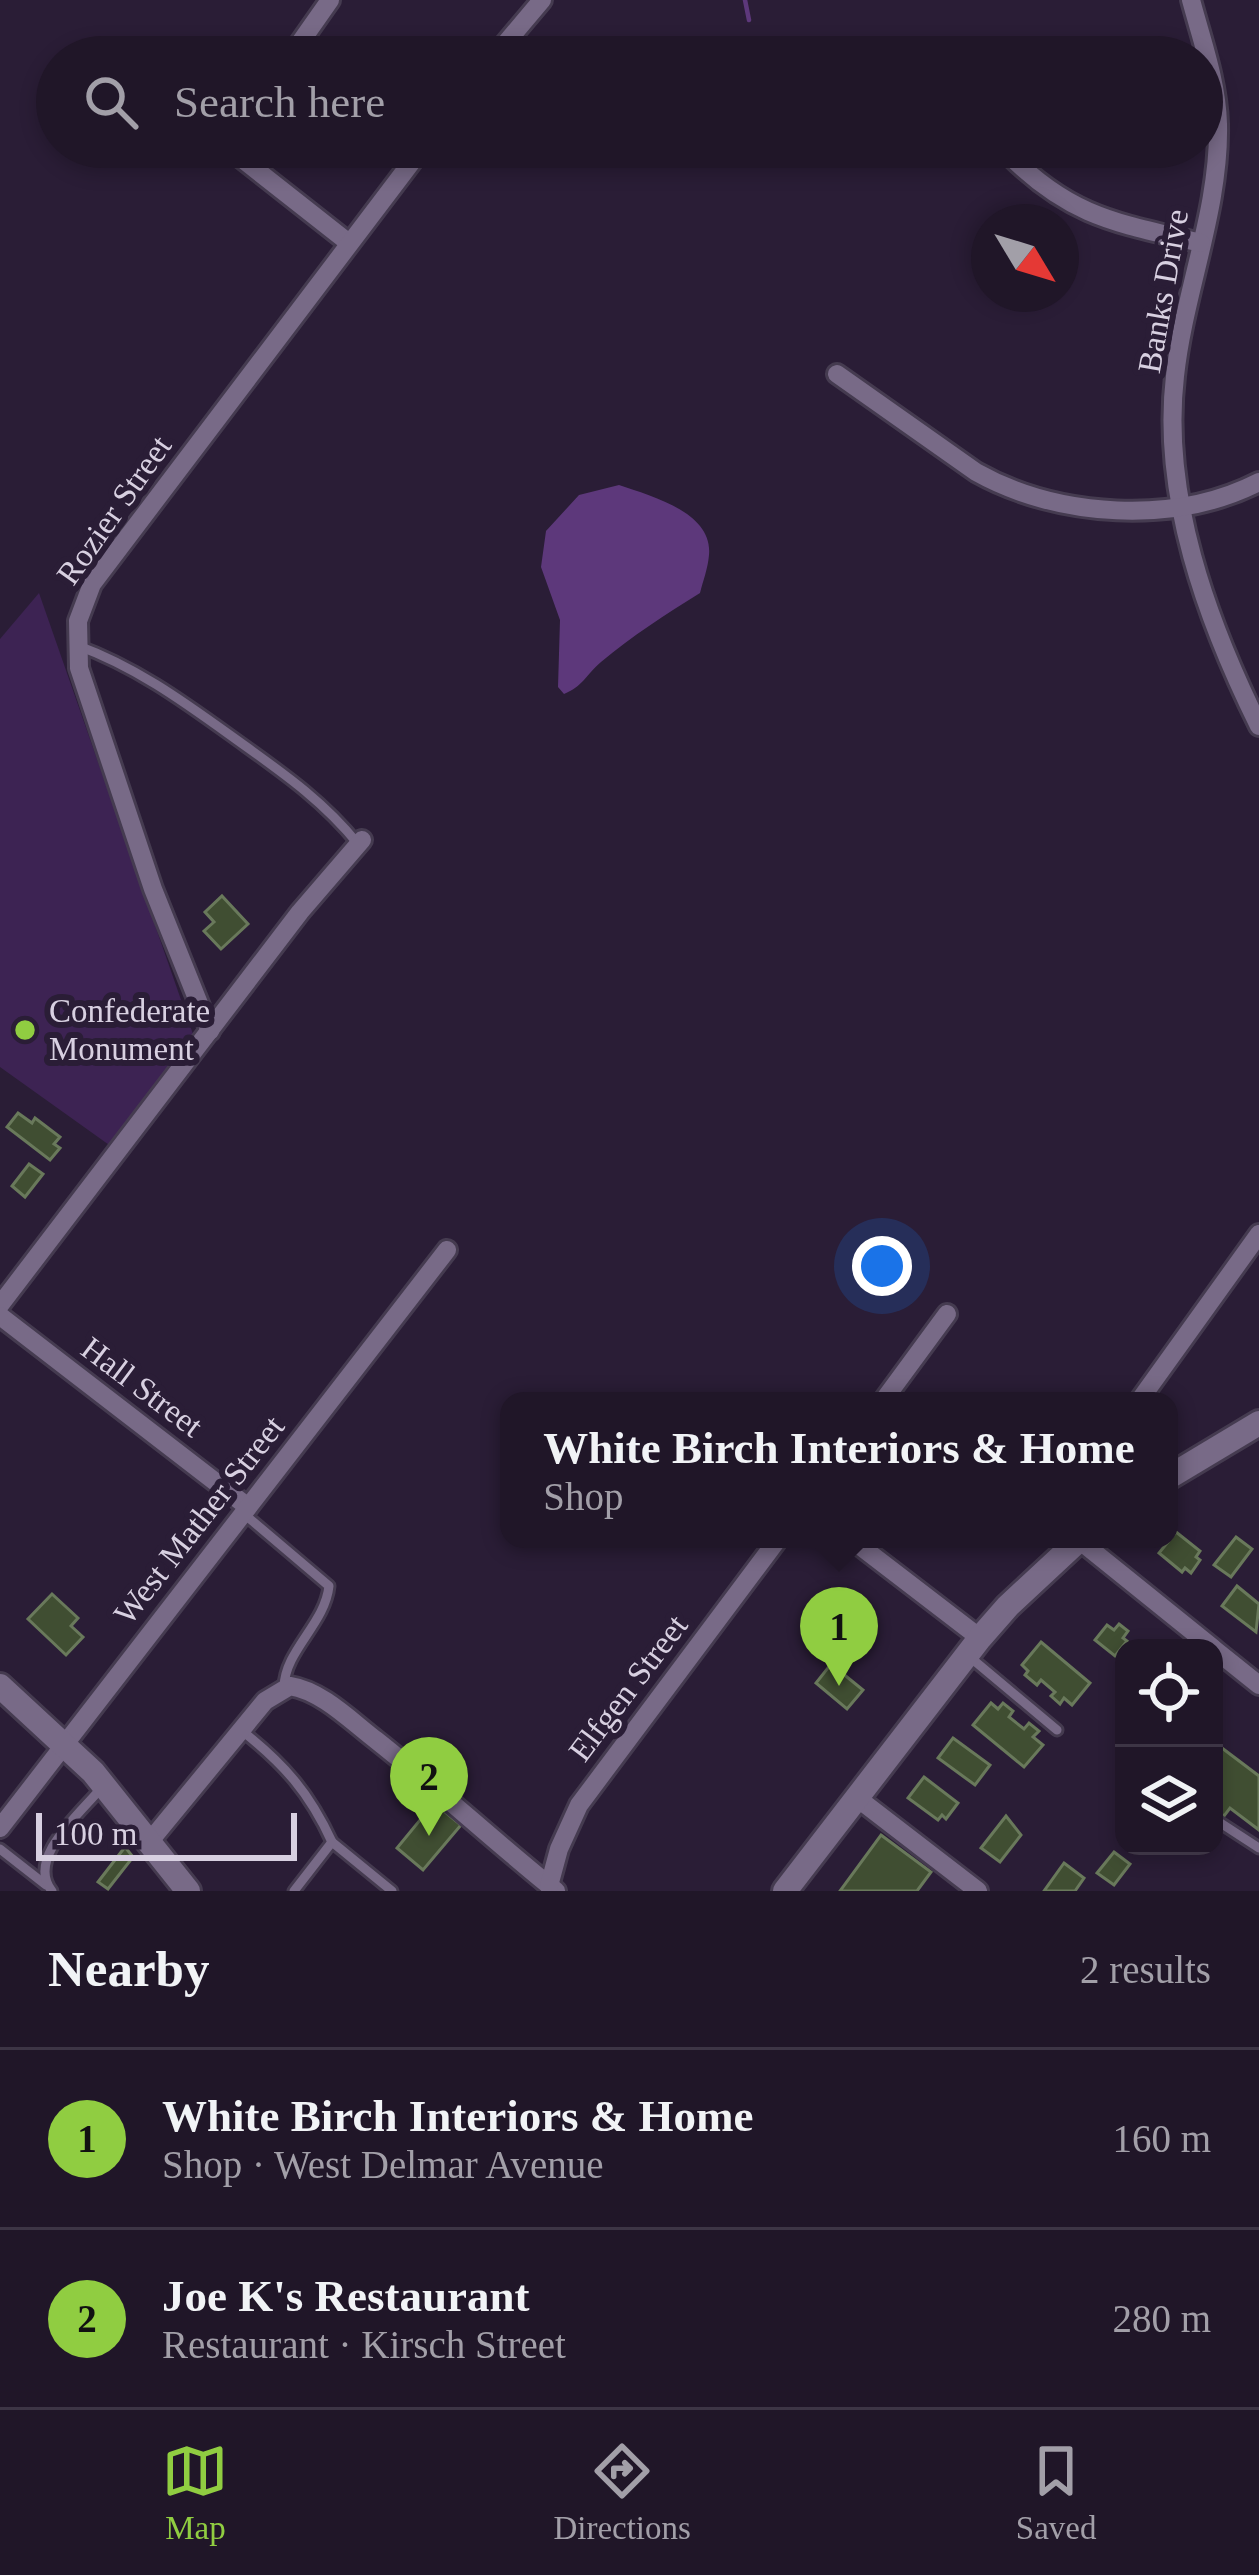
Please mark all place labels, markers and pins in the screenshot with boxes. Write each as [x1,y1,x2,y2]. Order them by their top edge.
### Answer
place label: Confederate Monument [49,993,210,1067]
marker: Confederate Monument [12,1017,38,1043]
pin: 1 [800,1587,878,1686]
pin: 2 [390,1737,468,1836]

